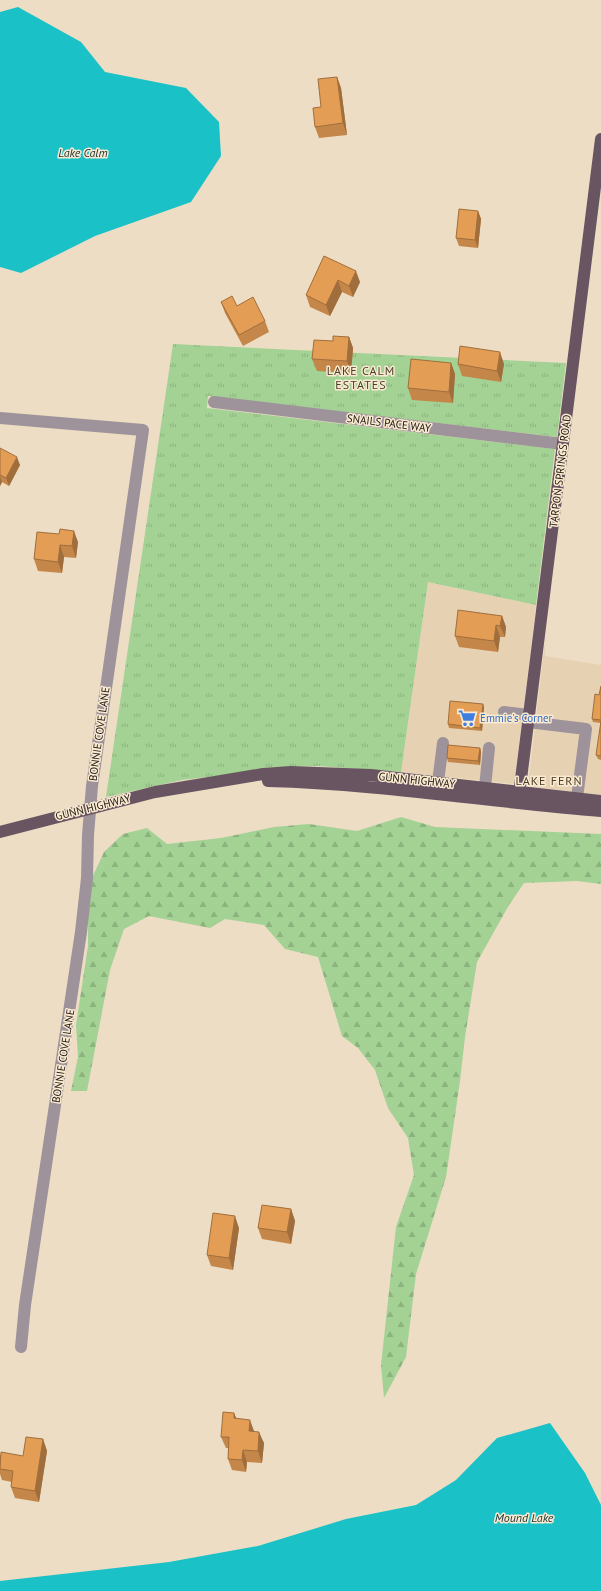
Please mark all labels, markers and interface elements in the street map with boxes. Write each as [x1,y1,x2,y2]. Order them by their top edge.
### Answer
water label: Lake Calm [58,145,108,160]
district label: LAKE CALM ESTATES [327,363,395,392]
street label: SNAILS PACE WAY [346,411,433,435]
street label: TARPON SPRINGS ROAD [546,414,574,528]
street label: BONNIE COVE LANE [85,686,113,782]
supermarket icon: Emmie's Corner [457,708,477,728]
place label: Emmie's Corner [480,711,553,725]
street label: GUNN HIGHWAY [378,769,457,791]
district label: LAKE FERN [515,773,583,788]
street label: GUNN HIGHWAY [54,791,133,823]
street label: BONNIE COVE LANE [49,1008,77,1104]
water label: Mound Lake [495,1510,554,1525]

